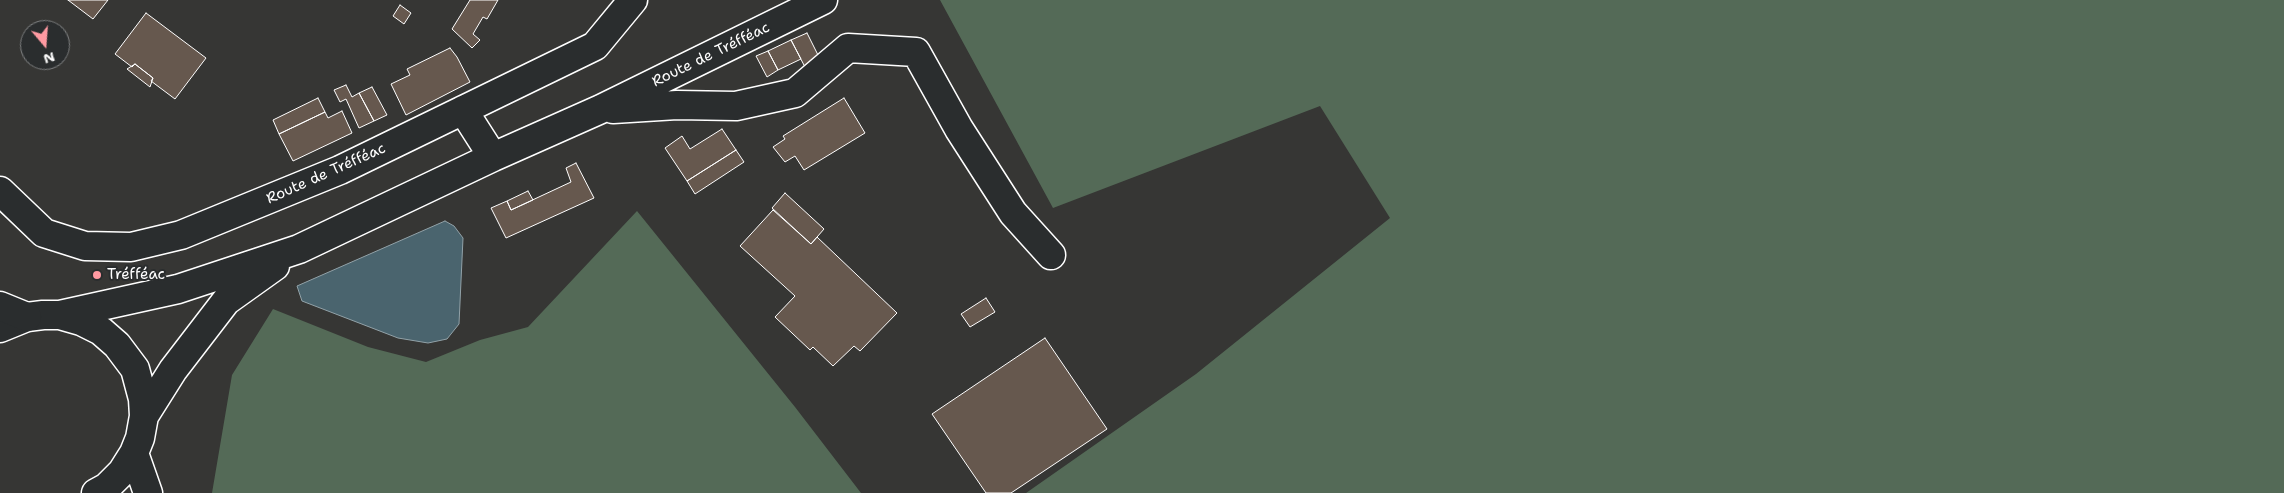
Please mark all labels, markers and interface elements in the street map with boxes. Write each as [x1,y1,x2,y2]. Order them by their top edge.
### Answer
street label: Route de Tréfféac [649,19,773,91]
north arrow [20,20,70,70]
text: N [41,48,57,69]
street label: Route de Tréfféac [264,140,388,208]
place label: Tréfféac [107,266,165,284]
marker: Tréfféac [91,269,103,281]

